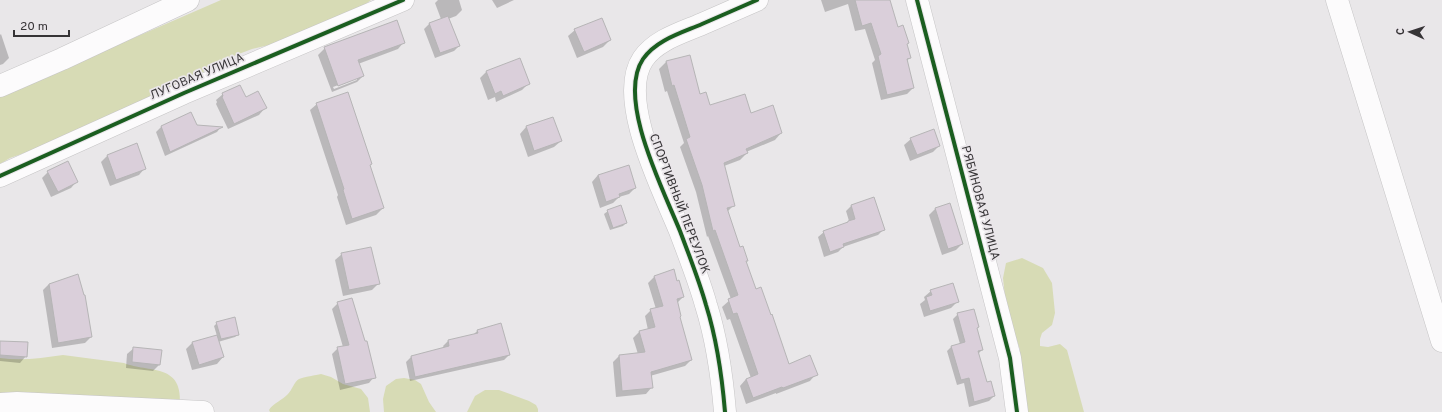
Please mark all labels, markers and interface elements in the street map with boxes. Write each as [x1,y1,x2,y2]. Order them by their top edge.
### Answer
scale bar [14,12,69,38]
north arrow [1390,12,1430,52]
text: 20 m [20,19,48,35]
text: С [1394,28,1408,35]
street label: ЛУГОВАЯ УЛИЦА [147,50,247,104]
street label: СПОРТИВНЫЙ ПЕРЕУЛОК [645,132,713,276]
street label: РЯБИНОВАЯ УЛИЦА [957,144,1003,262]

